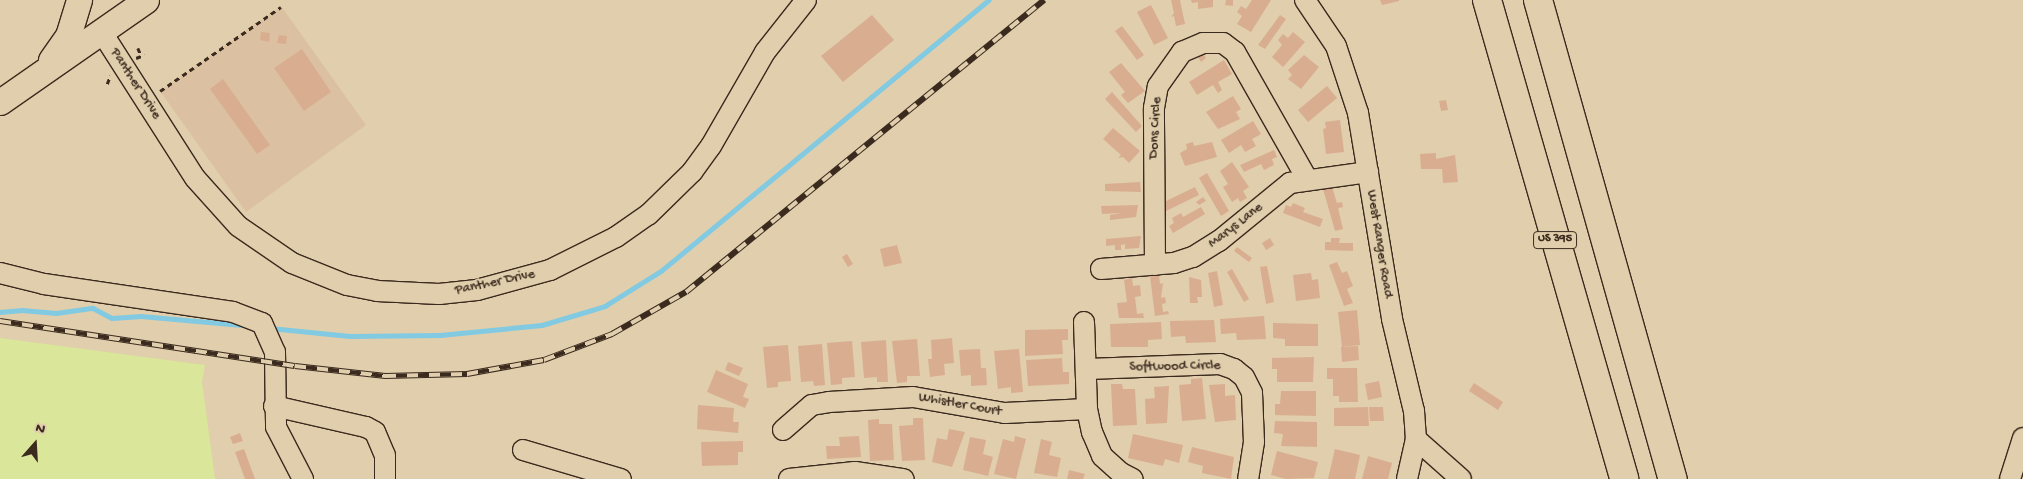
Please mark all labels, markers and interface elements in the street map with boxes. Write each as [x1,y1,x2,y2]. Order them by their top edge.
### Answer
street label: Panther Drive [106,45,164,123]
street label: Dons Circle [1146,97,1166,159]
street label: West Ranger Road [1362,189,1396,299]
street label: Marys Lane [1205,200,1267,252]
road number: US 395 [1532,230,1578,250]
street label: Panther Drive [453,266,537,300]
street label: Softwood Circle [1129,358,1221,376]
street label: Whistler Court [917,389,1003,421]
north arrow [10,419,60,469]
text: N [33,420,47,439]

